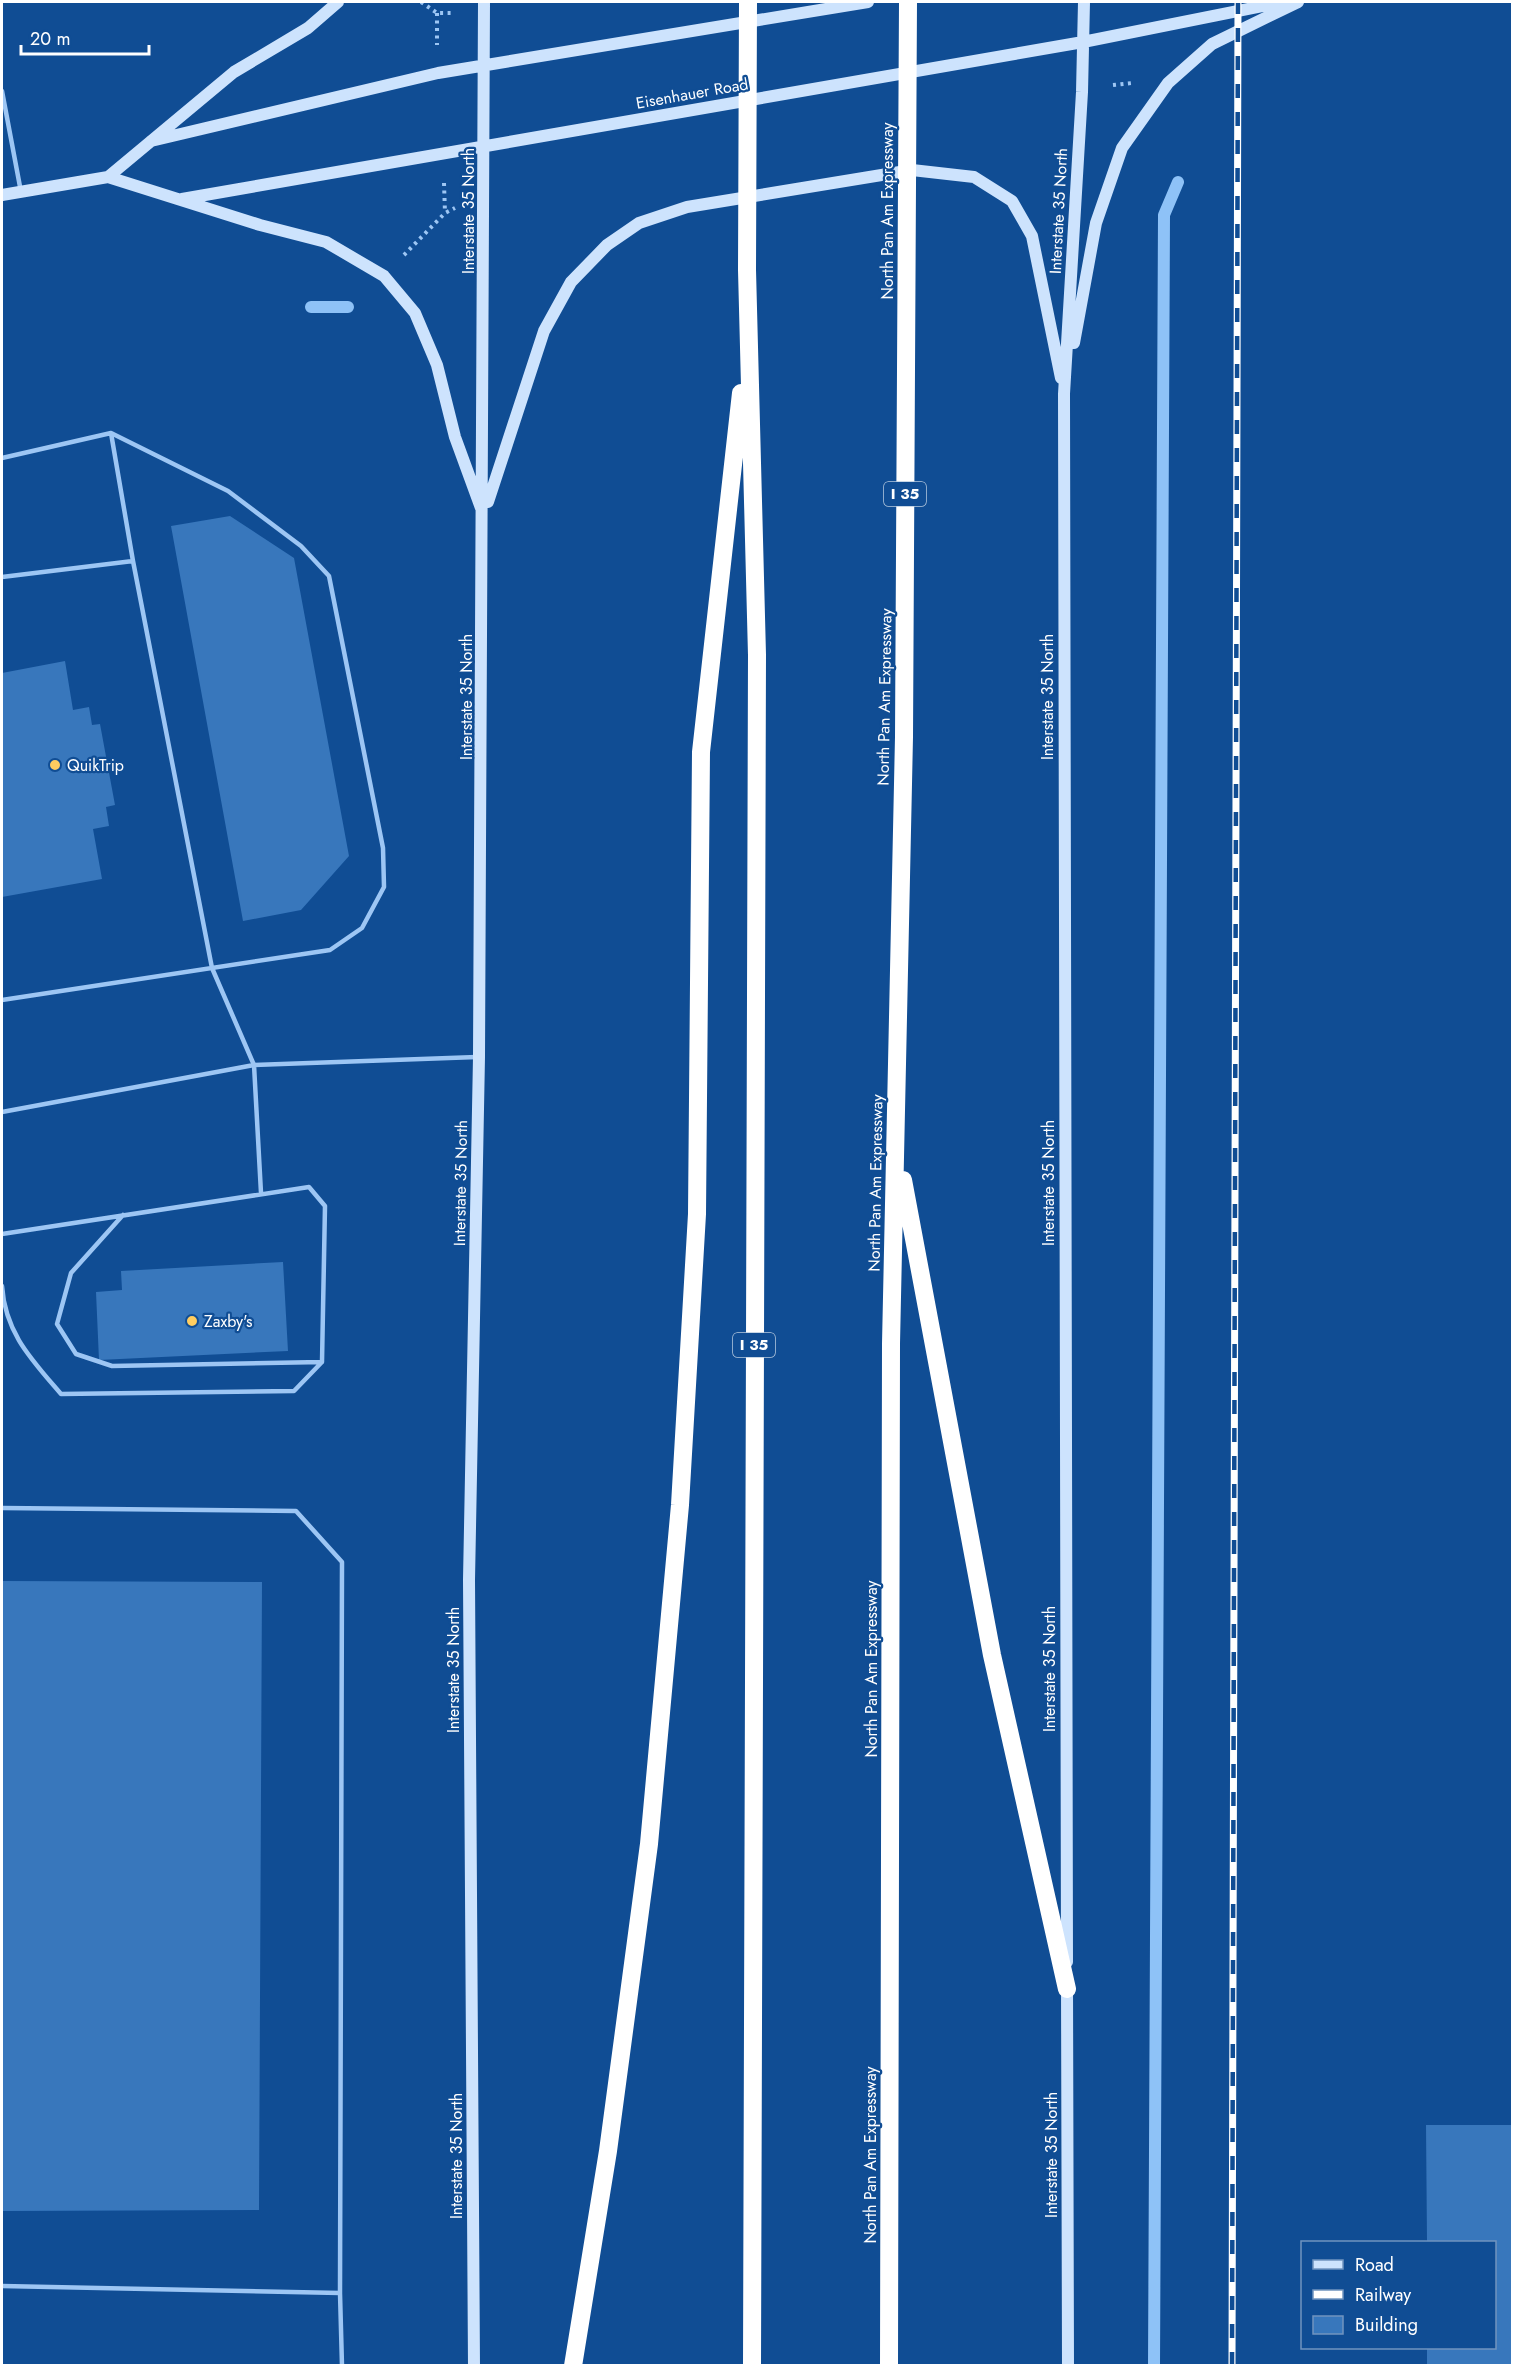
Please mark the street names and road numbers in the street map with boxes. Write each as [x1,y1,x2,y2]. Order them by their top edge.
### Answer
street label: Eisenhauer Road [634,72,750,115]
street label: North Pan Am Expressway [876,121,899,300]
street label: Interstate 35 North [1044,147,1073,275]
street label: Interstate 35 North [457,148,480,274]
road number: I 35 [884,482,926,506]
street label: North Pan Am Expressway [871,607,898,786]
street label: Interstate 35 North [455,634,478,760]
street label: Interstate 35 North [1036,634,1059,760]
street label: North Pan Am Expressway [862,1093,889,1272]
street label: Interstate 35 North [448,1120,473,1246]
street label: Interstate 35 North [1037,1120,1060,1246]
road number: I 35 [733,1333,775,1357]
street label: North Pan Am Expressway [860,1579,883,1758]
street label: Interstate 35 North [1038,1606,1061,1732]
street label: Interstate 35 North [442,1607,465,1733]
street label: North Pan Am Expressway [859,2065,882,2244]
street label: Interstate 35 North [1040,2092,1063,2218]
street label: Interstate 35 North [445,2093,468,2219]

